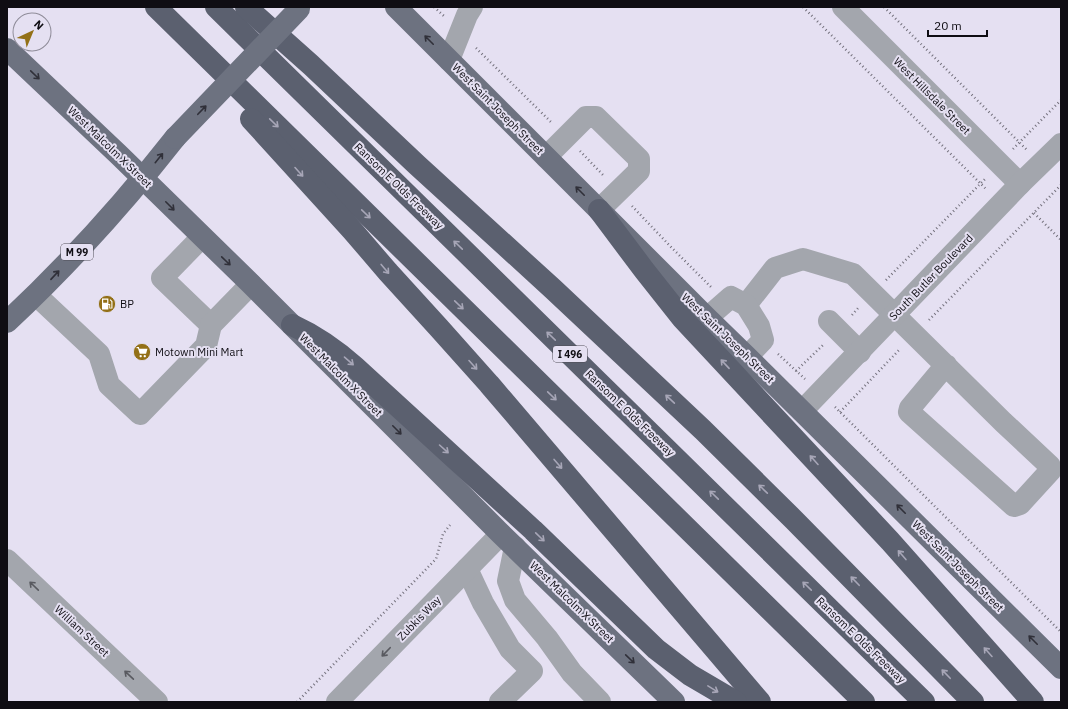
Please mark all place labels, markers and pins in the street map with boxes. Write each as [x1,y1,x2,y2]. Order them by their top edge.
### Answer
fuel station icon: BP [97,294,117,314]
place label: BP [120,297,134,311]
supermarket icon: Motown Mini Mart [132,342,152,362]
place label: Motown Mini Mart [155,345,243,359]

